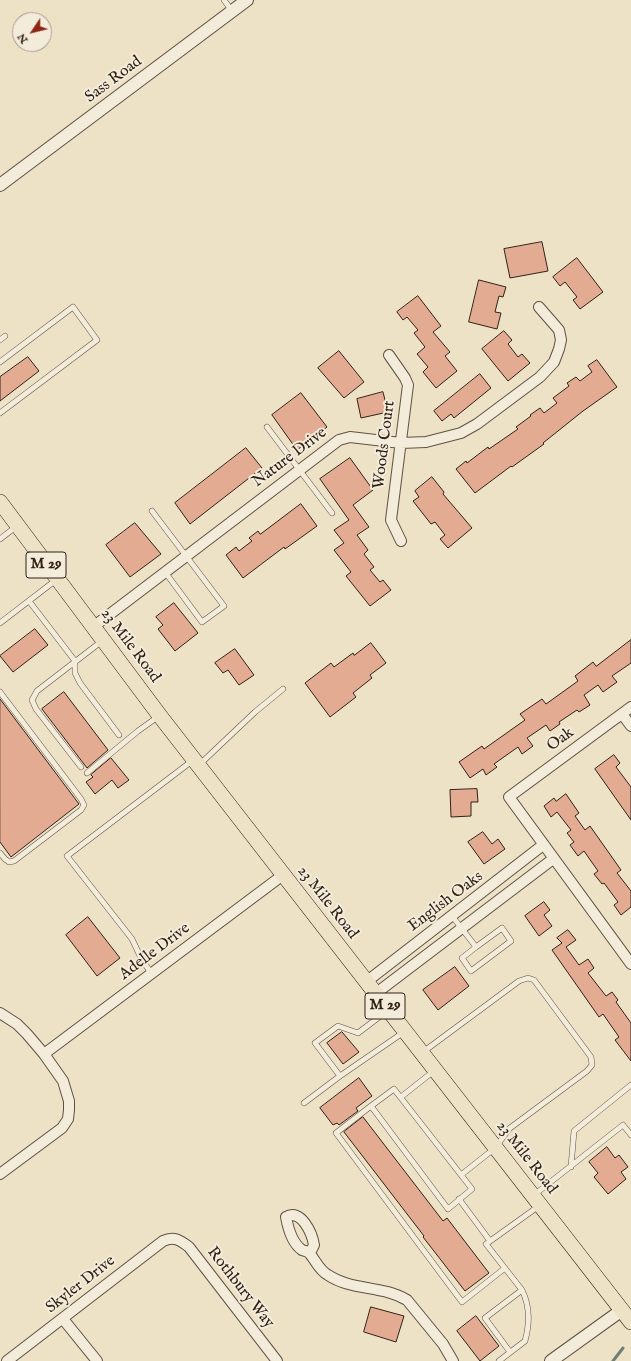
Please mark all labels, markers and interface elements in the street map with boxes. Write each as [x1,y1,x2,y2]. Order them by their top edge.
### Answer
north arrow [12,12,52,52]
text: N [15,30,31,46]
street label: Sass Road [82,52,146,108]
street label: Woods Court [370,400,400,490]
street label: Nature Drive [249,424,331,492]
road number: M 29 [26,552,66,578]
street label: 23 Mile Road [96,605,164,687]
street label: Oak [544,724,578,756]
street label: 23 Mile Road [292,863,362,943]
street label: English Oaks [405,868,487,936]
street label: Adelle Drive [116,919,194,985]
road number: M 29 [365,993,405,1019]
street label: 23 Mile Road [491,1118,561,1198]
street label: Rothbury Way [202,1244,278,1332]
street label: Skyler Drive [42,1252,120,1318]

